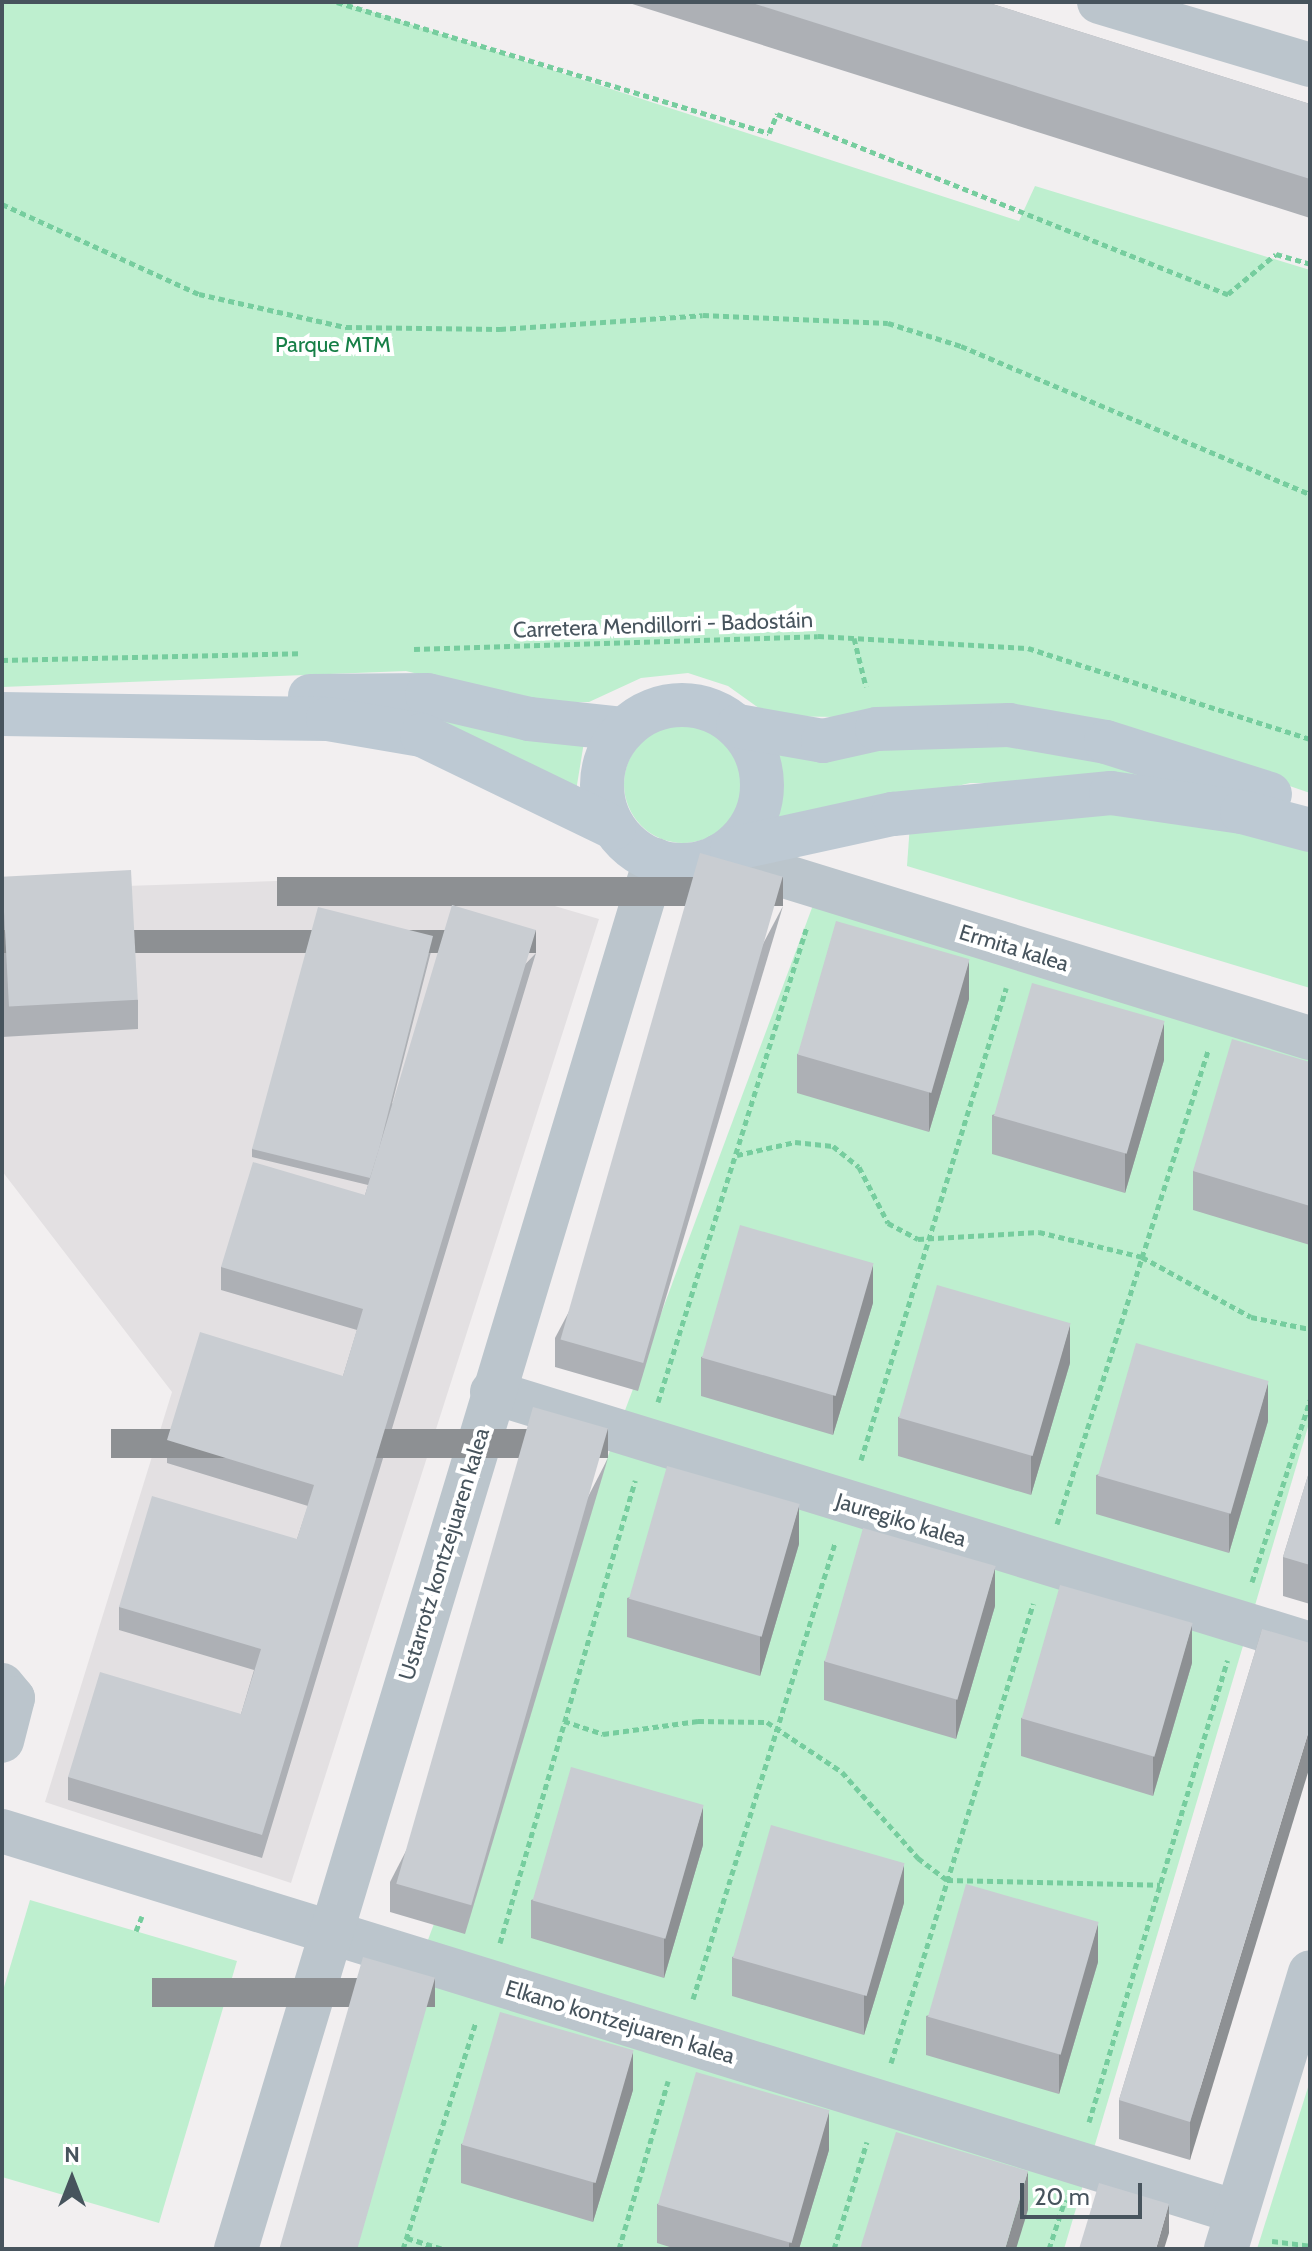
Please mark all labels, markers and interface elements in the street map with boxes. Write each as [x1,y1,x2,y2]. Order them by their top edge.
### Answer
park label: Parque MTM [275,332,391,358]
street label: Carretera Mendillorri - Badostáin [513,607,813,643]
street label: Ermita kalea [956,919,1072,977]
street label: Ustarrotz kontzejuaren kalea [393,1425,495,1683]
street label: Jauregiko kalea [833,1488,969,1552]
street label: Elkano kontzejuaren kalea [502,1975,738,2069]
north arrow [32,2139,112,2219]
text: N [64,2141,80,2168]
scale bar [1024,2167,1146,2217]
text: 20 m [1034,2182,1090,2211]

